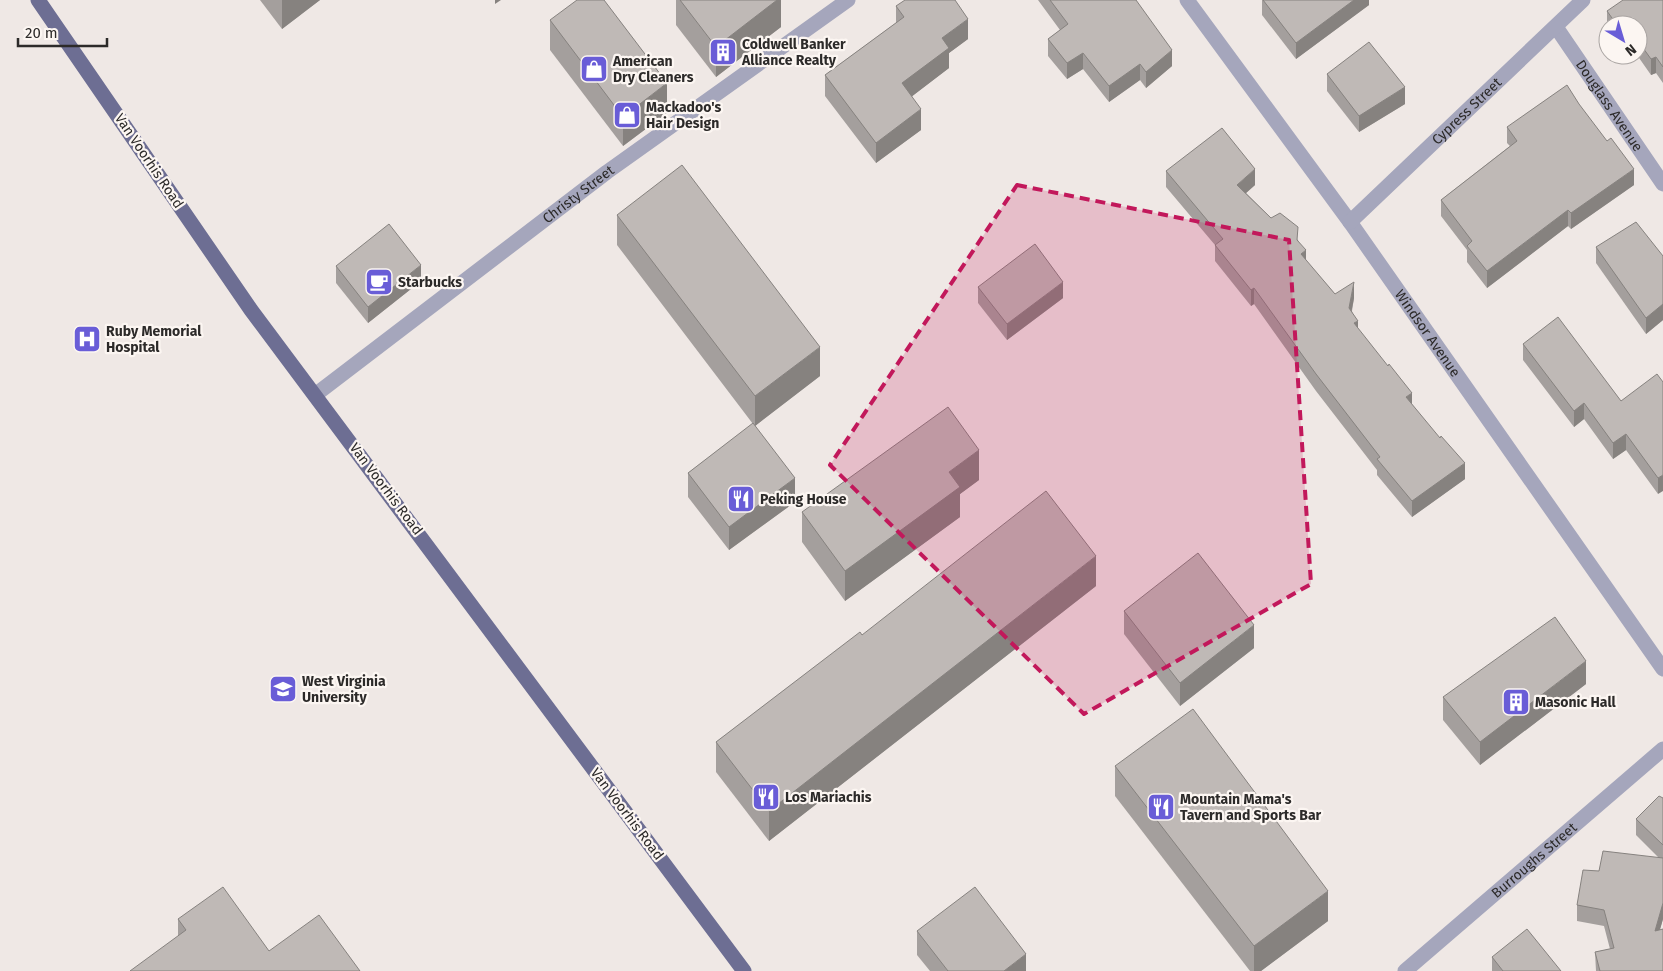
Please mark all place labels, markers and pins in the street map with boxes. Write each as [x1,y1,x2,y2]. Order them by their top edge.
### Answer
place label: Coldwell Banker Alliance Realty [741,36,846,69]
building icon: Coldwell Banker Alliance Realty [708,37,738,67]
place label: American Dry Cleaners [612,53,694,86]
shop icon: American Dry Cleaners [579,54,609,84]
place label: Mackadoo's Hair Design [646,99,721,132]
shop icon: Mackadoo's Hair Design [612,100,642,130]
cafe icon: Starbucks [364,267,394,297]
place label: Starbucks [398,274,462,291]
place label: Ruby Memorial Hospital [106,323,202,356]
hospital icon: Ruby Memorial Hospital [72,324,102,354]
restaurant icon: Peking House [726,484,756,514]
place label: Peking House [760,491,847,508]
place label: West Virginia University [302,673,386,706]
school or university icon: West Virginia University [268,674,298,704]
building icon: Masonic Hall [1501,687,1531,717]
place label: Masonic Hall [1535,694,1617,711]
restaurant icon: Los Mariachis [751,782,781,812]
place label: Los Mariachis [785,789,872,806]
place label: Mountain Mama's Tavern and Sports Bar [1180,791,1322,824]
restaurant icon: Mountain Mama's Tavern and Sports Bar [1146,792,1176,822]

